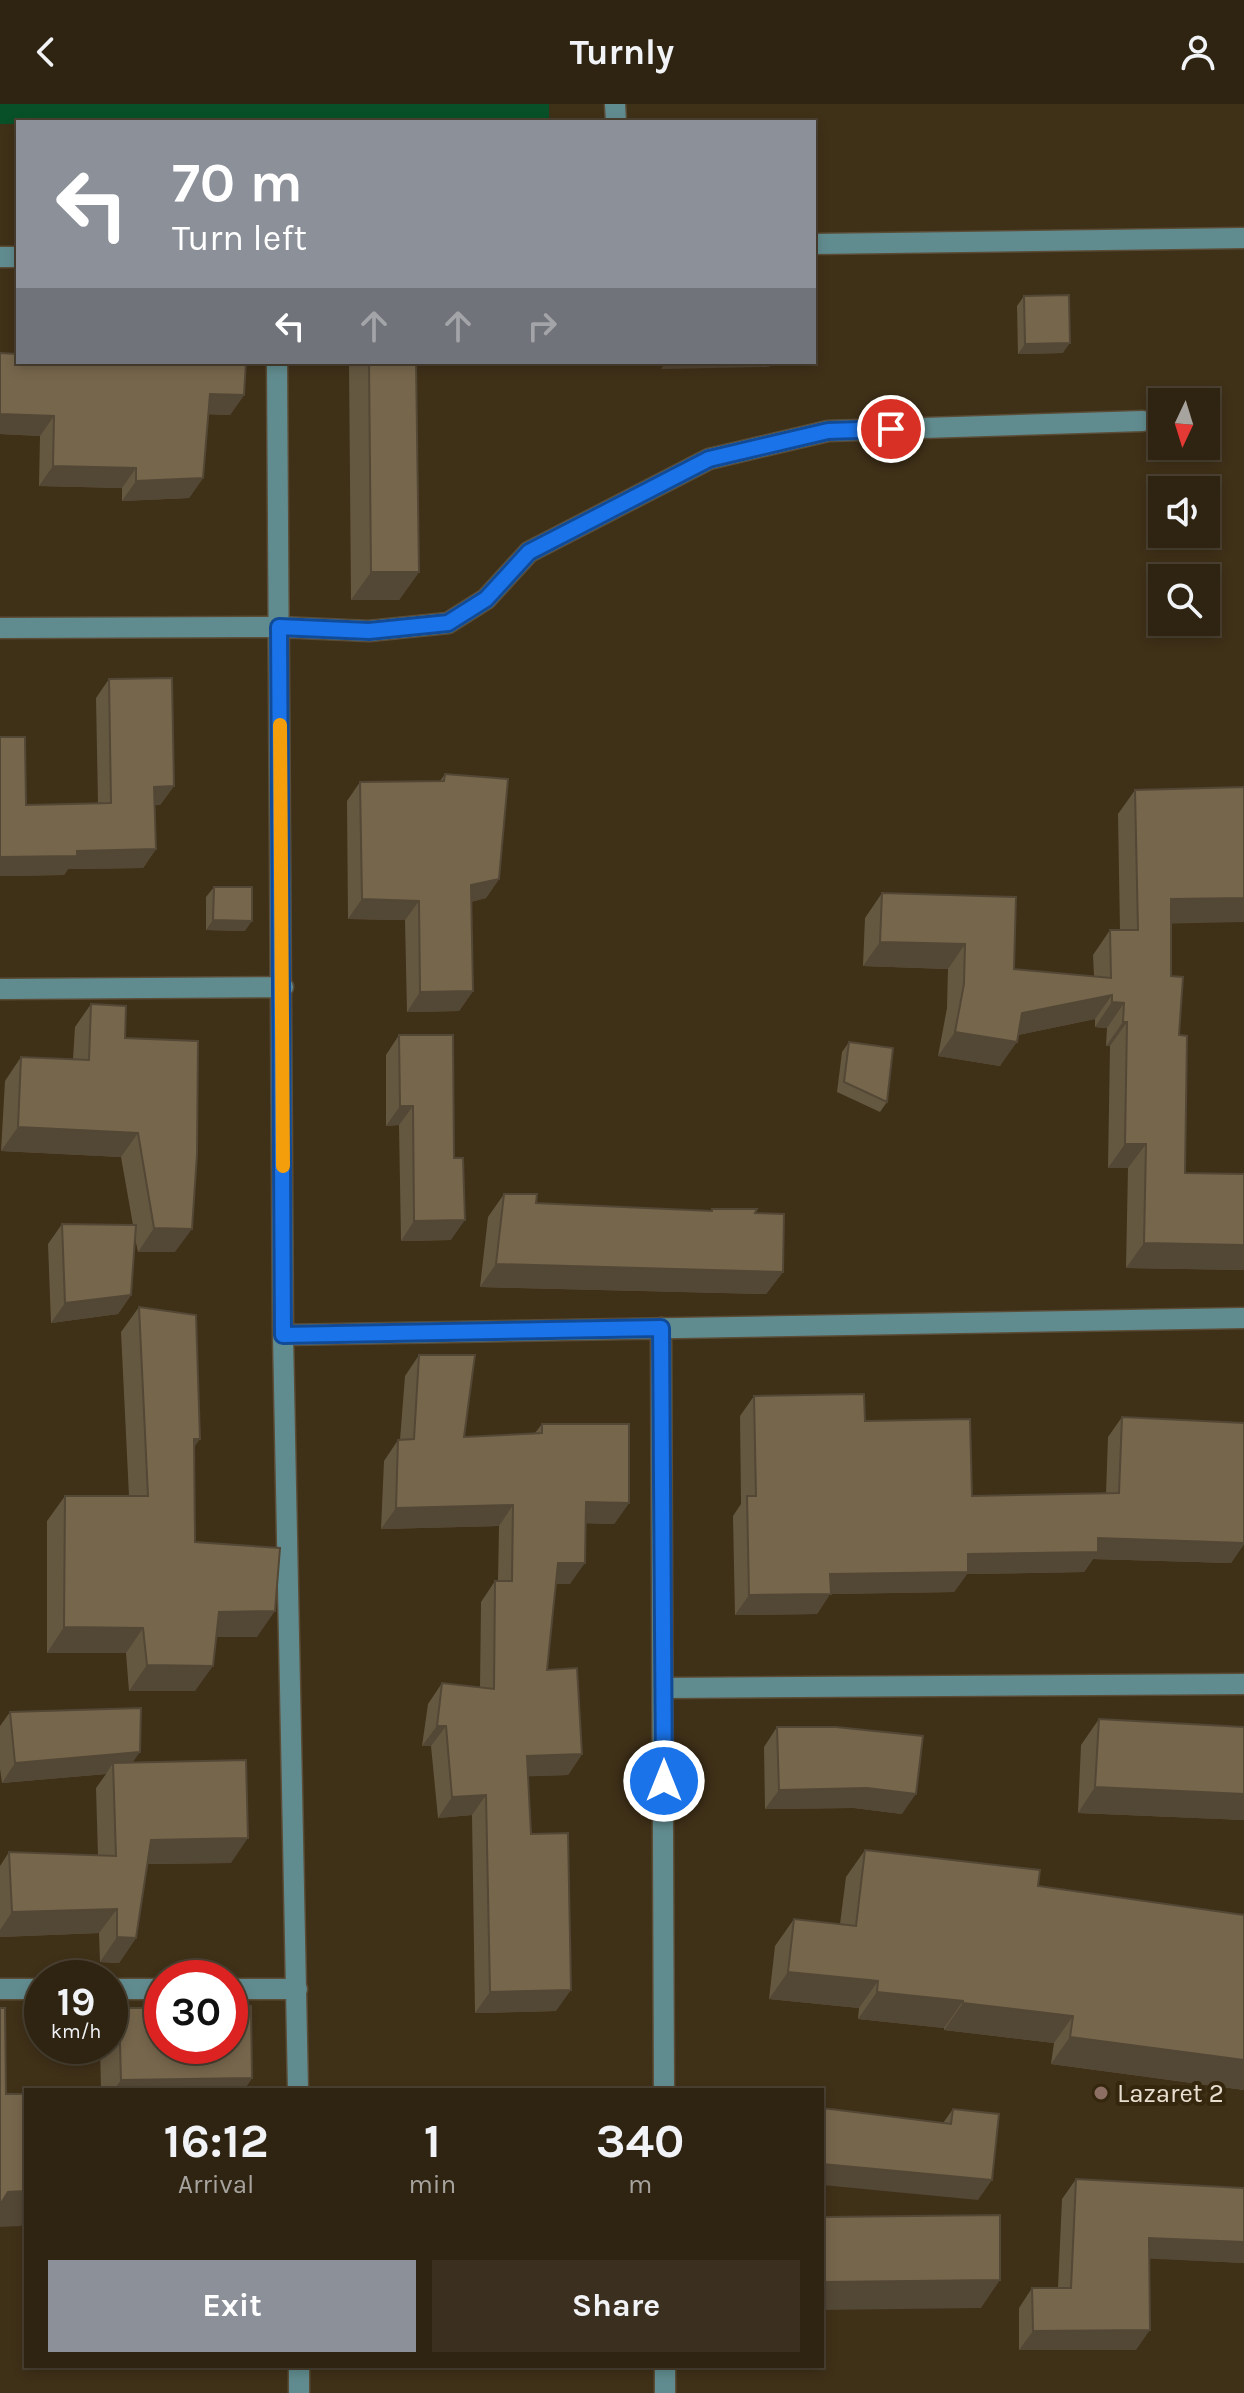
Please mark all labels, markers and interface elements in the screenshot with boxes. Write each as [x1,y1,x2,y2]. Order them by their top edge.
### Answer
icon: back [24,30,68,74]
icon: person [1176,30,1220,74]
text: Turnly [570,31,674,73]
text: 70 m [172,150,303,215]
icon: left [40,152,144,256]
text: Turn left [172,217,307,259]
icon: left [268,304,312,348]
icon: ahead [352,304,396,348]
icon: ahead [436,304,480,348]
icon: right [520,304,564,348]
north arrow [1148,388,1220,460]
map controls [1148,388,1220,636]
pin [857,395,925,463]
icon: arrive [869,407,913,451]
button: sound [1148,476,1220,548]
button: search [1148,564,1220,636]
position arrow [622,1739,706,1823]
speed limit sign: 30 [144,1960,248,2064]
text: 19 [57,1978,95,2025]
text: km/h [51,2020,101,2043]
place label: Lazaret 2 [1117,2078,1224,2109]
marker: Lazaret 2 [1092,2084,1110,2102]
text: 16:12 [164,2113,269,2169]
text: 1 [424,2113,441,2169]
text: 340 [596,2113,684,2169]
text: Arrival [178,2169,254,2200]
text: min [408,2169,456,2200]
text: m [628,2169,652,2200]
button: Exit [48,2260,416,2352]
button: Share [432,2260,800,2352]

